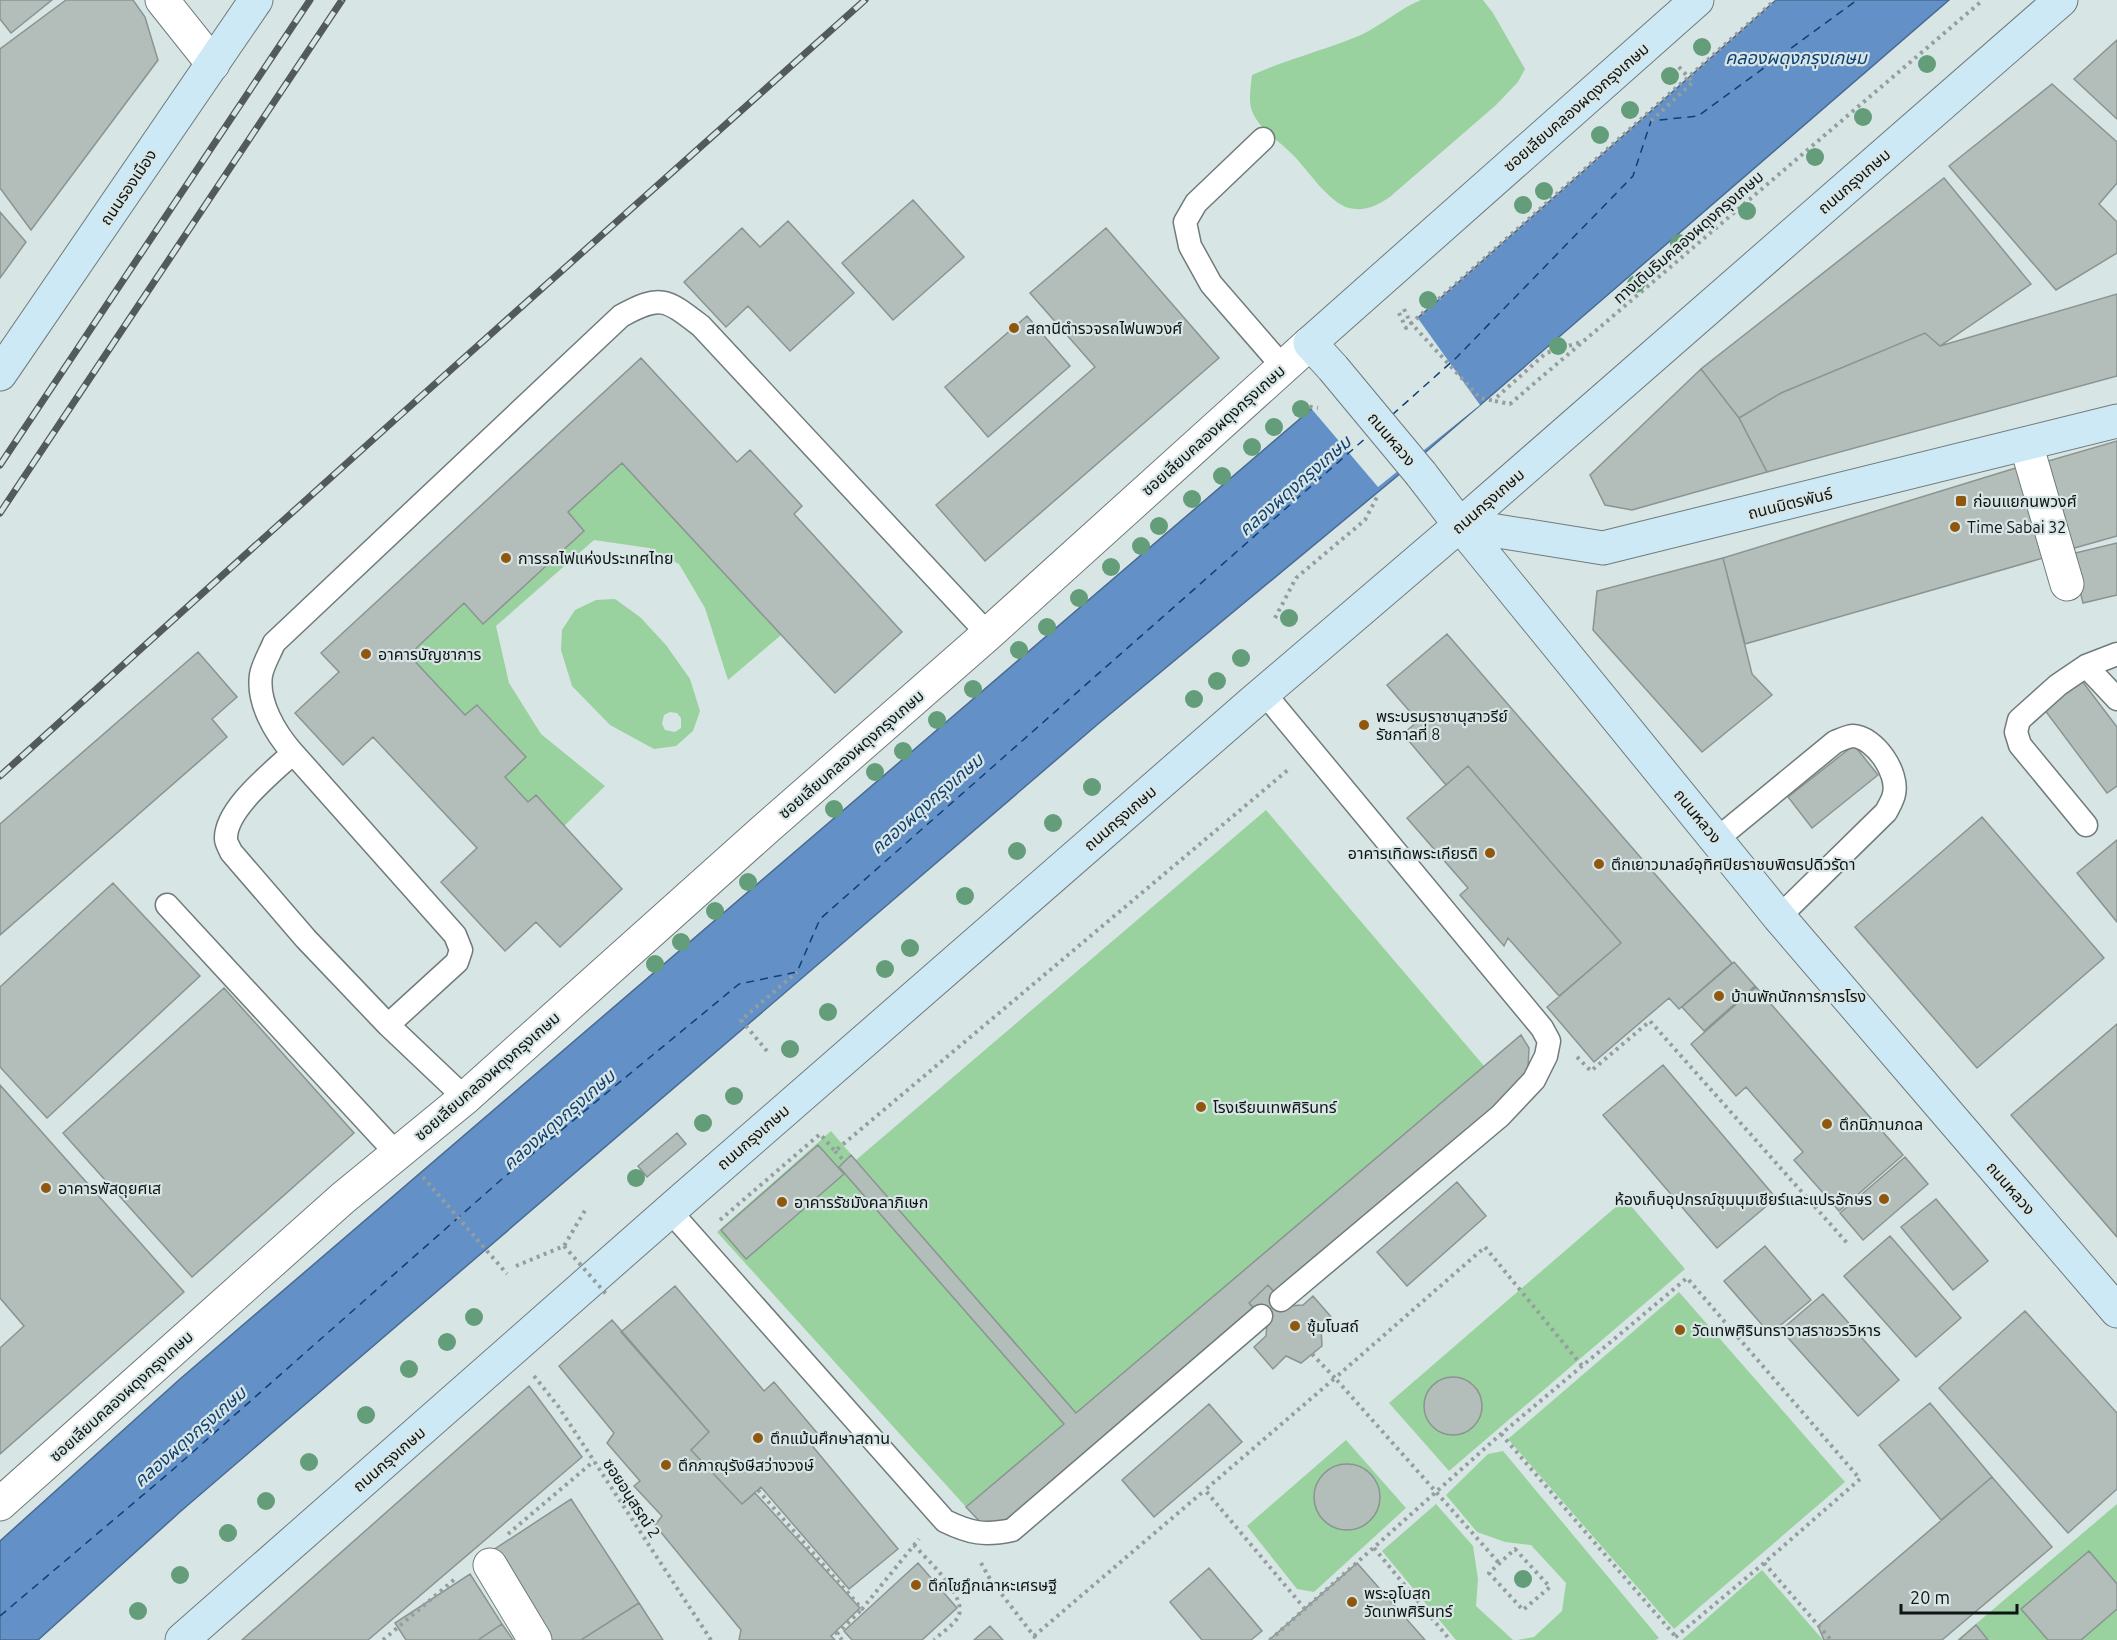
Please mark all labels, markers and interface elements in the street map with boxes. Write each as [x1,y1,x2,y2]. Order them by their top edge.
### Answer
street label: ซอยเลียบคลองผดุงกรุงเกษม [1500,39,1653,176]
water label: คลองผดุงกรุงเกษม [1725,47,1869,69]
street label: ถนนกรุงเกษม [1814,145,1894,218]
street label: ถนนรองเมือง [96,146,160,228]
street label: ทางเดินริมคลองผดุงกรุงเกษม [1609,167,1767,308]
place label: สถานีตำรวจรถไฟนพวงศ์ [1026,319,1182,337]
marker: สถานีตำรวจรถไฟนพวงศ์ [1007,321,1021,335]
street label: ซอยเลียบคลองผดุงกรุงเกษม [1138,361,1289,500]
street label: ถนนหลวง [1364,409,1420,469]
water label: คลองผดุงกรุงเกษม [1234,430,1357,541]
street label: ถนนกรุงเกษม [1448,465,1528,538]
street label: ถนนมิตรพันธ์ [1746,484,1834,522]
place label: ก่อนแยกนพวงศ์ [1973,492,2077,510]
marker: ก่อนแยกนพวงศ์ [1954,494,1968,508]
place label: Time Sabai 32 [1967,518,2066,536]
marker: Time Sabai 32 [1948,520,1962,534]
place label: การรถไฟแห่งประเทศไทย [518,549,673,567]
marker: การรถไฟแห่งประเทศไทย [499,551,513,565]
place label: อาคารบัญชาการ [378,645,481,663]
marker: อาคารบัญชาการ [359,647,373,661]
street label: ซอยเลียบคลองผดุงกรุงเกษม [774,686,928,822]
place label: พระบรมราชานุสาวรีย์ รัชกาลที่ 8 [1376,707,1508,743]
marker: พระบรมราชานุสาวรีย์ รัชกาลที่ 8 [1357,718,1371,732]
water label: คลองผดุงกรุงเกษม [866,749,988,859]
street label: ถนนกรุงเกษม [1080,782,1160,855]
street label: ถนนหลวง [1671,785,1725,847]
place label: อาคารเทิดพระเกียรติ [1348,844,1478,862]
marker: อาคารเทิดพระเกียรติ [1483,846,1497,860]
place label: ตึกเยาวมาลย์อุทิศปิยราชบพิตรปดิวรัดา [1611,855,1855,874]
marker: ตึกเยาวมาลย์อุทิศปิยราชบพิตรปดิวรัดา [1592,857,1606,871]
place label: บ้านพักนักการภารโรง [1731,987,1866,1005]
marker: บ้านพักนักการภารโรง [1712,989,1726,1003]
street label: ซอยเลียบคลองผดุงกรุงเกษม [410,1008,564,1144]
water label: คลองผดุงกรุงเกษม [498,1065,620,1175]
place label: โรงเรียนเทพศิรินทร์ [1213,1098,1337,1116]
marker: โรงเรียนเทพศิรินทร์ [1194,1100,1208,1114]
street label: ถนนกรุงเกษม [713,1101,793,1174]
place label: ตึกนิภานภดล [1839,1115,1923,1133]
marker: ตึกนิภานภดล [1820,1117,1834,1131]
street label: ถนนหลวง [1983,1158,2039,1218]
place label: อาคารพัสดุยศเส [58,1179,161,1198]
marker: อาคารพัสดุยศเส [39,1181,53,1195]
place label: ห้องเก็บอุปกรณ์ชุมนุมเชียร์และแปรอักษร [1614,1190,1872,1209]
marker: ห้องเก็บอุปกรณ์ชุมนุมเชียร์และแปรอักษร [1877,1192,1891,1206]
place label: อาคารรัชมังคลาภิเษก [794,1193,928,1211]
marker: อาคารรัชมังคลาภิเษก [775,1195,789,1209]
place label: ซุ้มโบสถ์ [1307,1317,1359,1336]
marker: ซุ้มโบสถ์ [1288,1319,1302,1333]
place label: วัดเทพศิรินทราวาสราชวรวิหาร [1692,1321,1881,1339]
marker: วัดเทพศิรินทราวาสราชวรวิหาร [1673,1323,1687,1337]
street label: ซอยเลียบคลองผดุงกรุงเกษม [45,1327,197,1465]
water label: คลองผดุงกรุงเกษม [129,1382,251,1492]
street label: ถนนกรุงเกษม [349,1423,429,1496]
place label: ตึกแม้นศึกษาสถาน [770,1429,890,1447]
marker: ตึกแม้นศึกษาสถาน [751,1431,765,1445]
street label: ซอยอนุสรณ์ 2 [599,1455,664,1542]
place label: ตึกภาณุรังษีสว่างวงษ์ [678,1456,814,1475]
marker: ตึกภาณุรังษีสว่างวงษ์ [659,1458,673,1472]
place label: ตึกโชฏึกเลาหะเศรษฐี [928,1576,1057,1594]
scale bar [1901,1577,2016,1615]
marker: ตึกโชฏึกเลาหะเศรษฐี [909,1578,923,1592]
place label: พระอุโบสถ วัดเทพศิรินทร์ [1364,1584,1453,1620]
text: 20 m [1910,1587,1950,1607]
marker: พระอุโบสถ วัดเทพศิรินทร์ [1345,1595,1359,1609]

